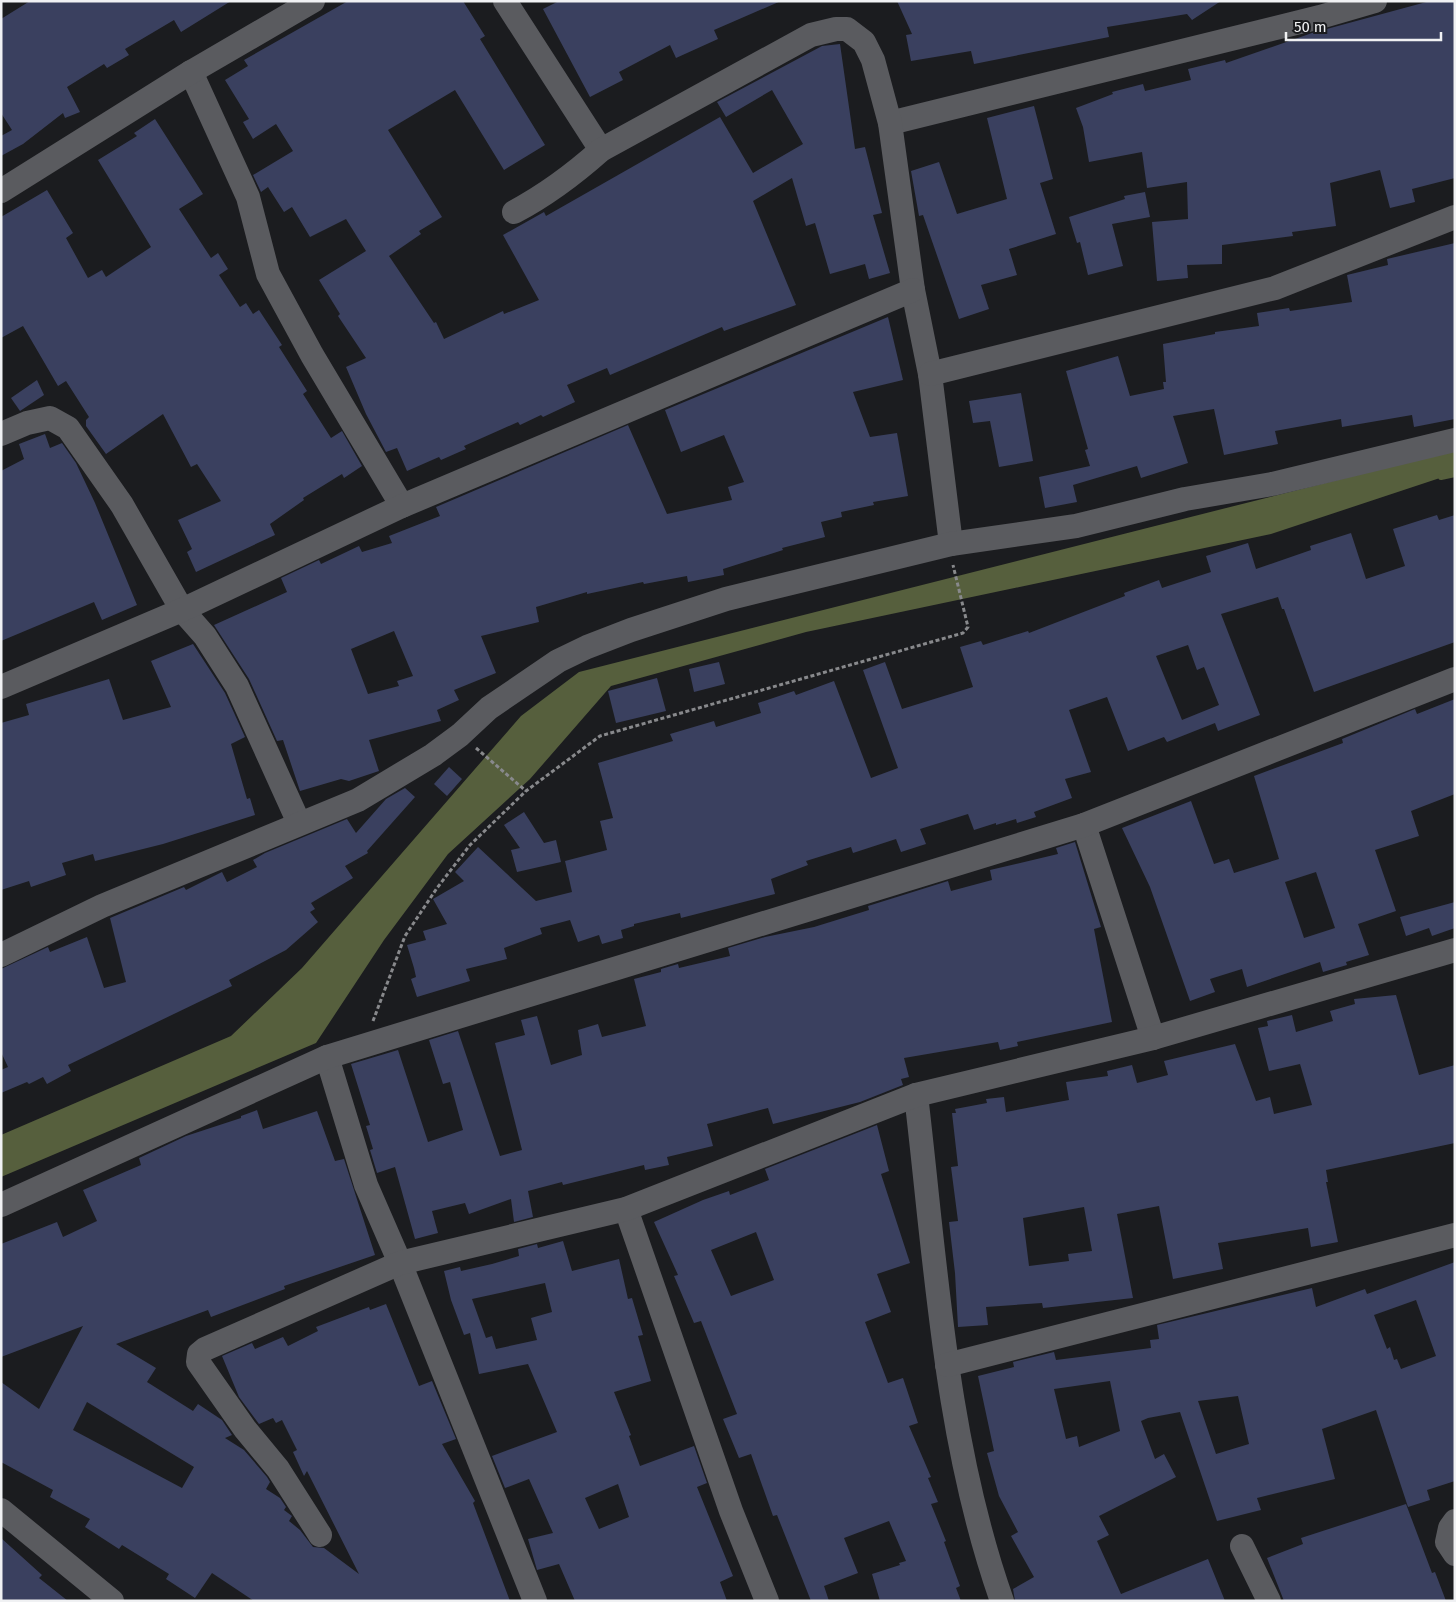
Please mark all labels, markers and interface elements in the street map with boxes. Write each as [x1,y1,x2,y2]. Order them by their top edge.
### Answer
scale bar [1286,10,1441,42]
text: 50 m [1294,18,1327,36]

